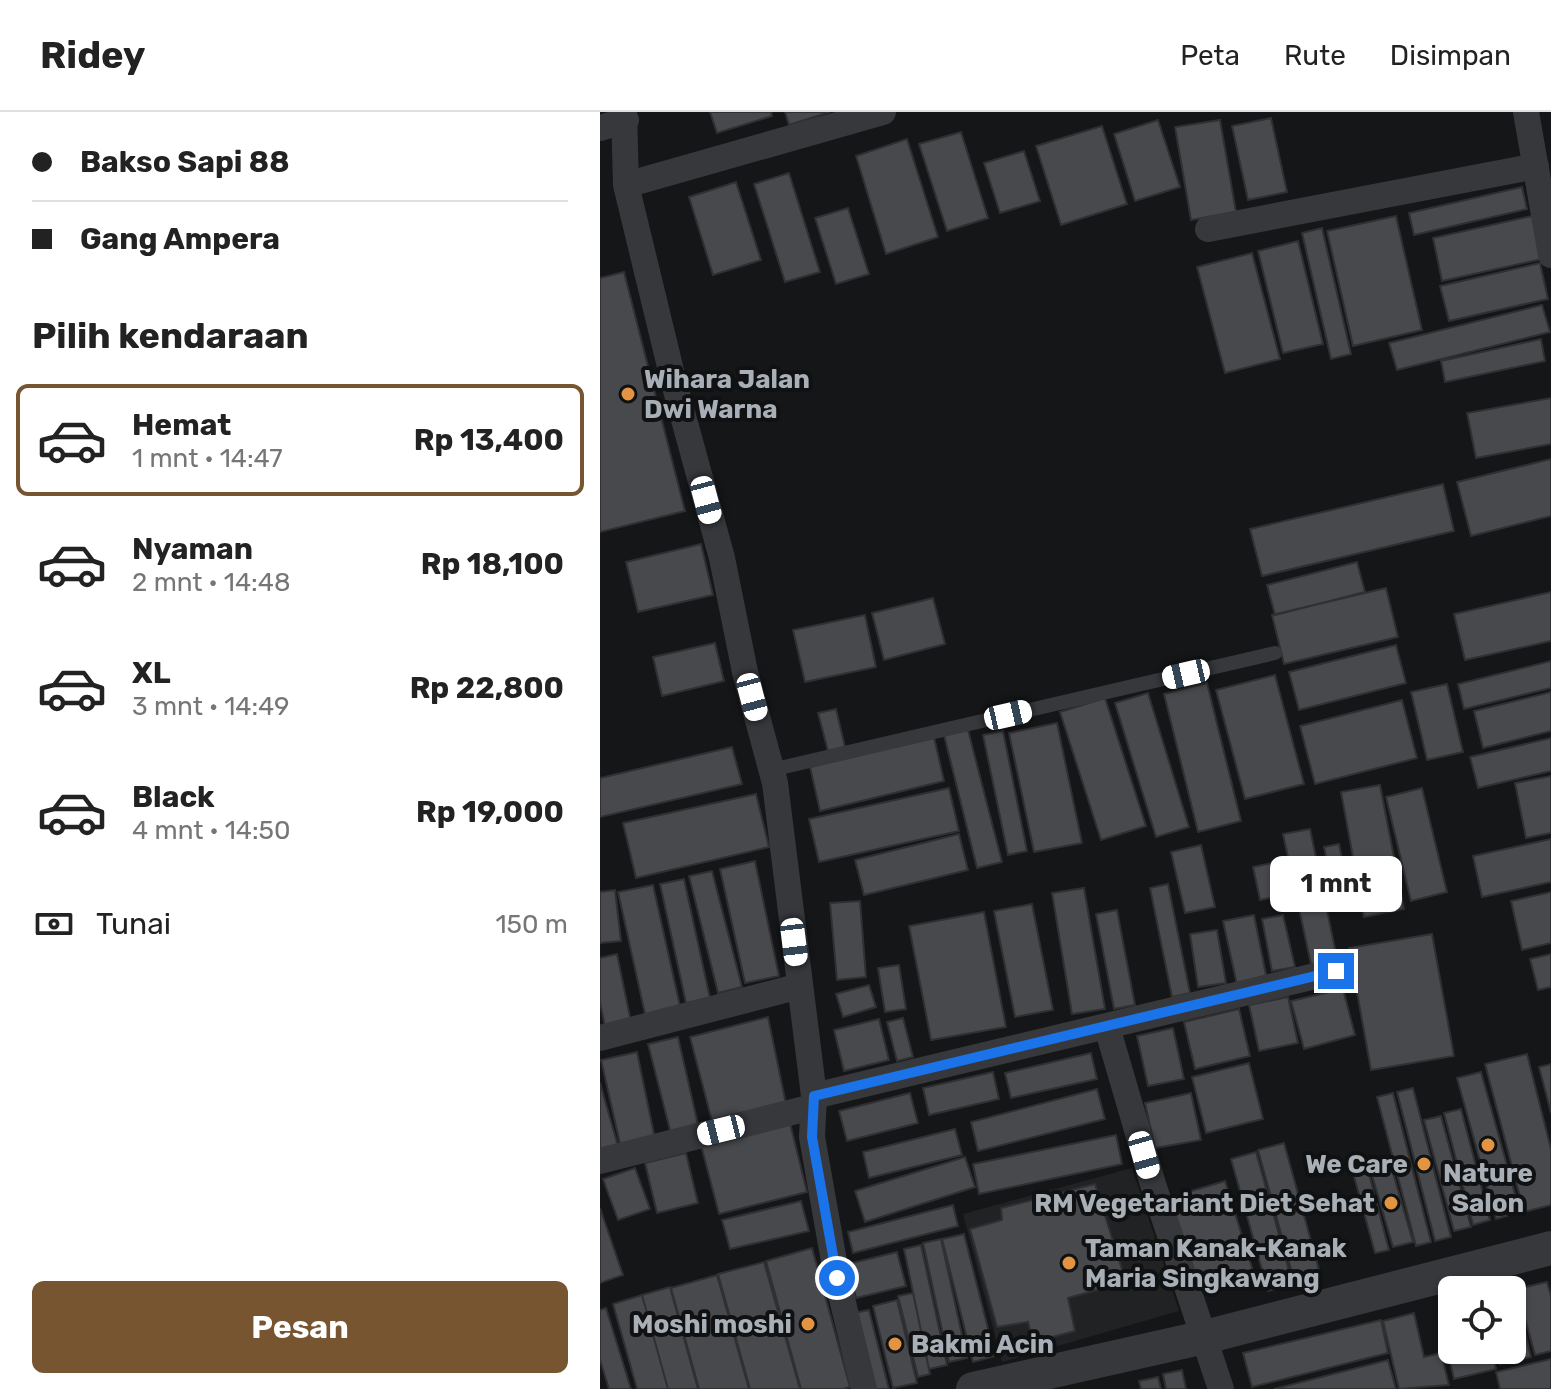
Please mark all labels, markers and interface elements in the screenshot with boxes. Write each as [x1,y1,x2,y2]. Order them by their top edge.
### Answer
text: Ridey [40,32,146,78]
text: Peta [1180,39,1240,72]
text: Rute [1284,39,1346,72]
text: Disimpan [1390,39,1511,72]
text: Bakso Sapi 88 [80,144,289,180]
text: Gang Ampera [80,221,280,257]
text: Pilih kendaraan [32,314,309,357]
place label: Wihara Jalan Dwi Warna [644,364,810,425]
marker: Wihara Jalan Dwi Warna [619,385,637,403]
icon: car [36,404,108,476]
text: Hemat [132,407,231,443]
text: Rp 13,400 [414,422,564,458]
text: 1 mnt · 14:47 [132,443,283,474]
car [688,474,724,526]
icon: car [36,528,108,600]
text: Nyaman [132,531,253,567]
text: Rp 18,100 [421,546,564,582]
text: 2 mnt · 14:48 [132,567,290,598]
icon: car [36,652,108,724]
text: XL [132,655,171,691]
car [1160,657,1212,691]
text: Rp 22,800 [410,670,564,706]
car [734,671,770,723]
text: 3 mnt · 14:49 [132,691,289,722]
car [982,698,1034,732]
icon: car [36,776,108,848]
text: Black [132,779,215,815]
text: Rp 19,000 [416,794,564,830]
text: 4 mnt · 14:50 [132,815,291,846]
callout: 1 mnt [1270,855,1402,911]
text: 1 mnt [1301,868,1372,899]
icon: cash [32,902,76,946]
text: Tunai [96,906,171,942]
text: 150 m [495,909,568,940]
car [779,917,809,967]
route end [1318,953,1354,989]
car [695,1113,747,1147]
car [1126,1129,1162,1181]
marker: Nature Salon [1479,1136,1497,1154]
place label: We Care [1305,1149,1408,1180]
marker: We Care [1415,1155,1433,1173]
place label: Nature Salon [1443,1158,1533,1219]
place label: RM Vegetariant Diet Sehat [1034,1188,1375,1219]
marker: RM Vegetariant Diet Sehat [1382,1194,1400,1212]
place label: Taman Kanak-Kanak Maria Singkawang [1085,1233,1347,1294]
marker: Taman Kanak-Kanak Maria Singkawang [1060,1254,1078,1272]
route start [819,1260,855,1296]
map controls [1438,1276,1526,1364]
button: locate [1438,1276,1526,1364]
button: Pesan [32,1281,568,1373]
place label: Moshi moshi [632,1309,792,1340]
marker: Moshi moshi [799,1315,817,1333]
place label: Bakmi Acin [911,1329,1054,1360]
marker: Bakmi Acin [886,1335,904,1353]

